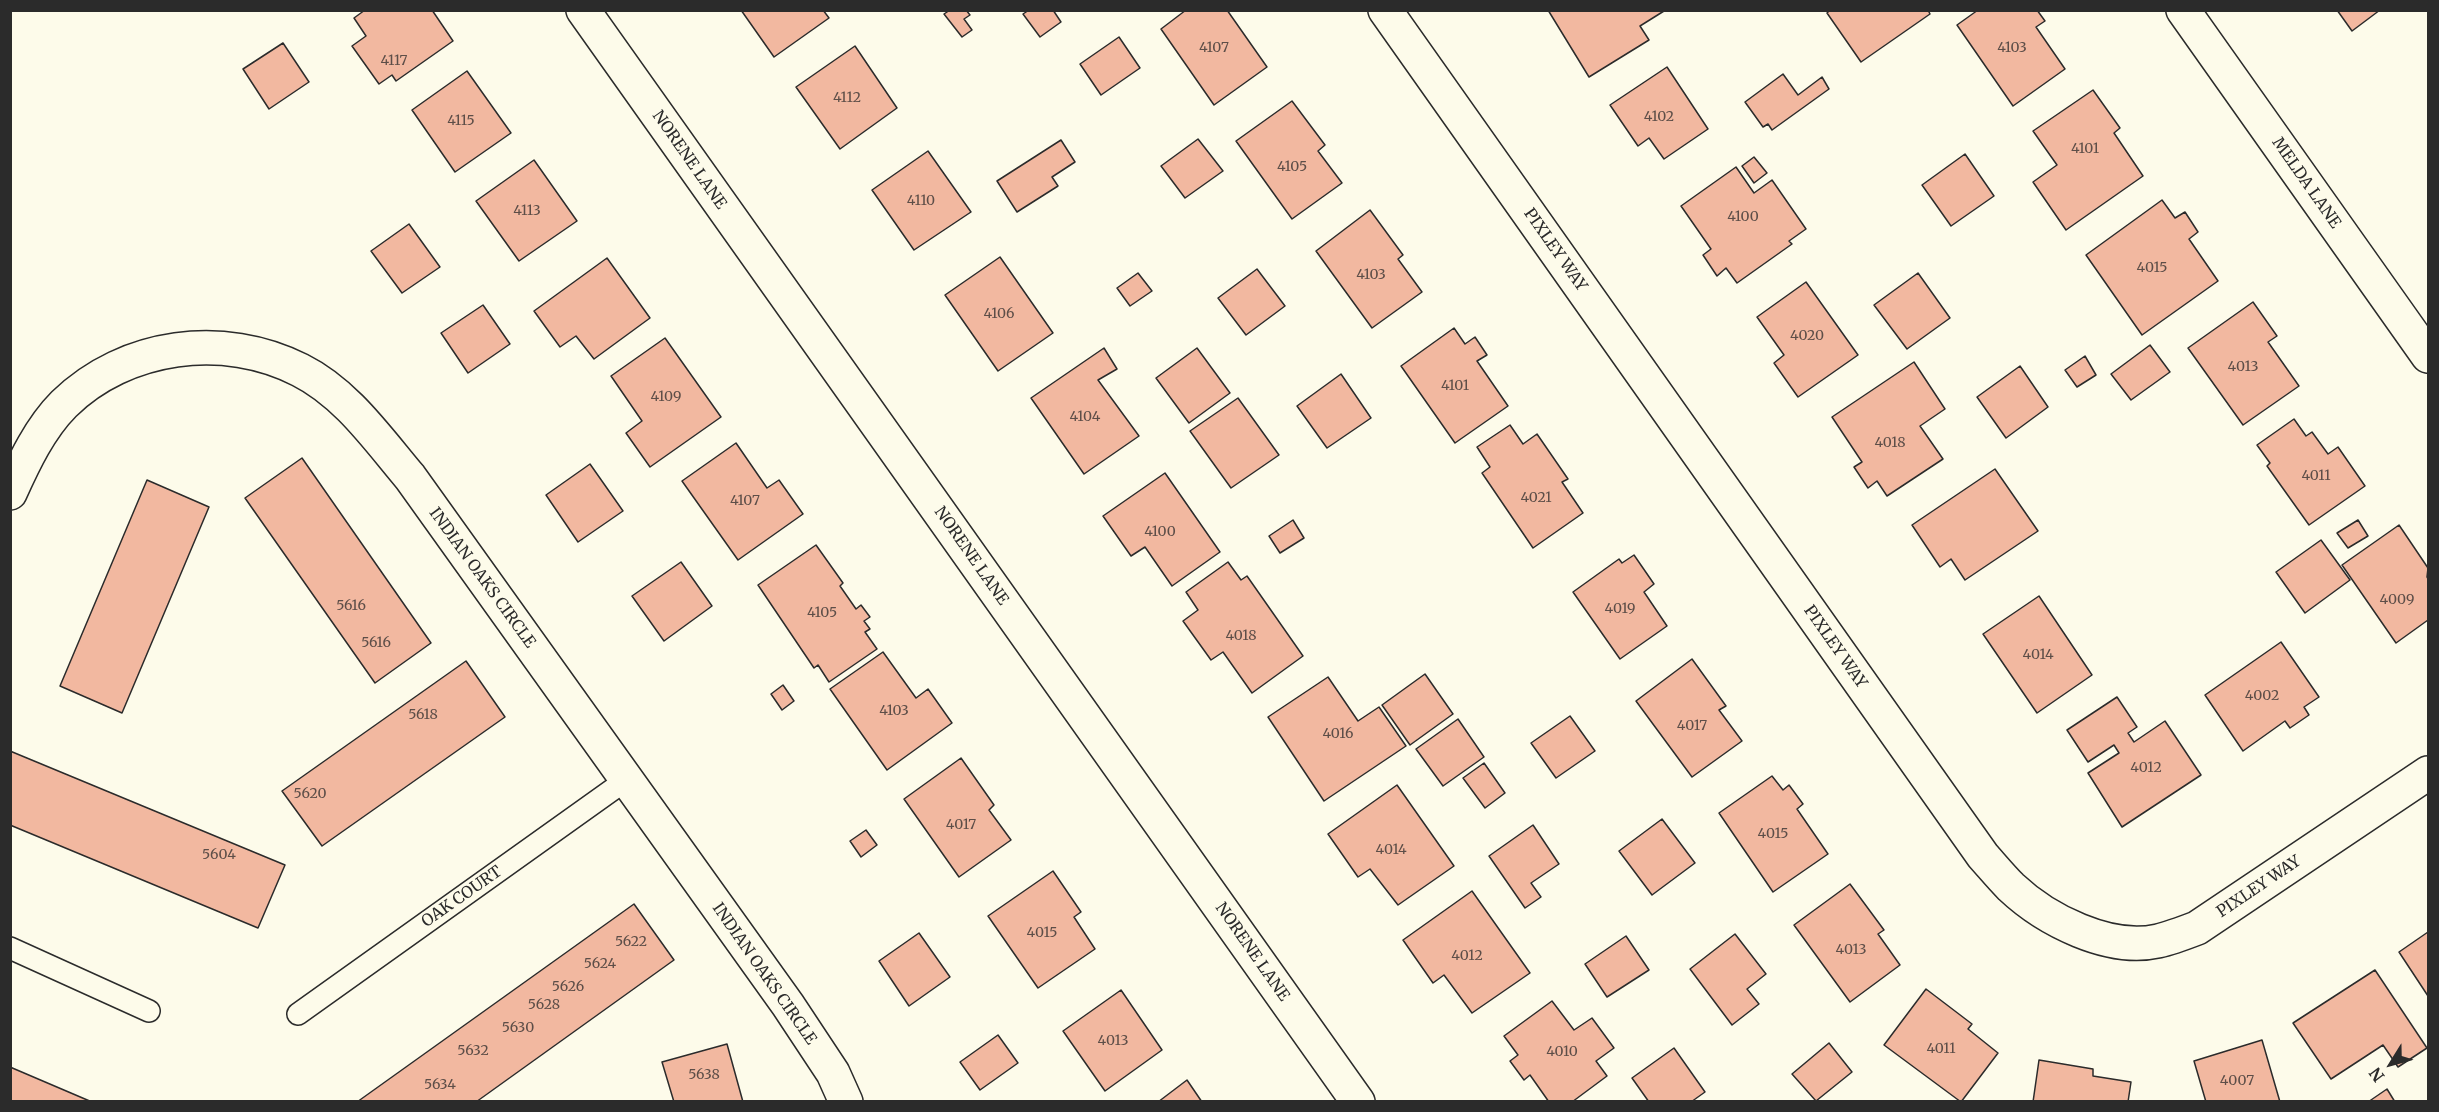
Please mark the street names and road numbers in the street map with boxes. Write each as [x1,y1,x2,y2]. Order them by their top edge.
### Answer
street label: NORENE LANE [648,107,730,213]
street label: MELDA LANE [2268,134,2344,232]
street label: PIXLEY WAY [1519,205,1591,295]
street label: NORENE LANE [930,503,1012,609]
street label: INDIAN OAKS CIRCLE [425,504,539,652]
street label: PIXLEY WAY [1799,602,1871,692]
street label: PIXLEY WAY [2213,852,2305,922]
street label: OAK COURT [418,862,506,932]
street label: NORENE LANE [1211,899,1293,1005]
street label: INDIAN OAKS CIRCLE [708,900,820,1048]

